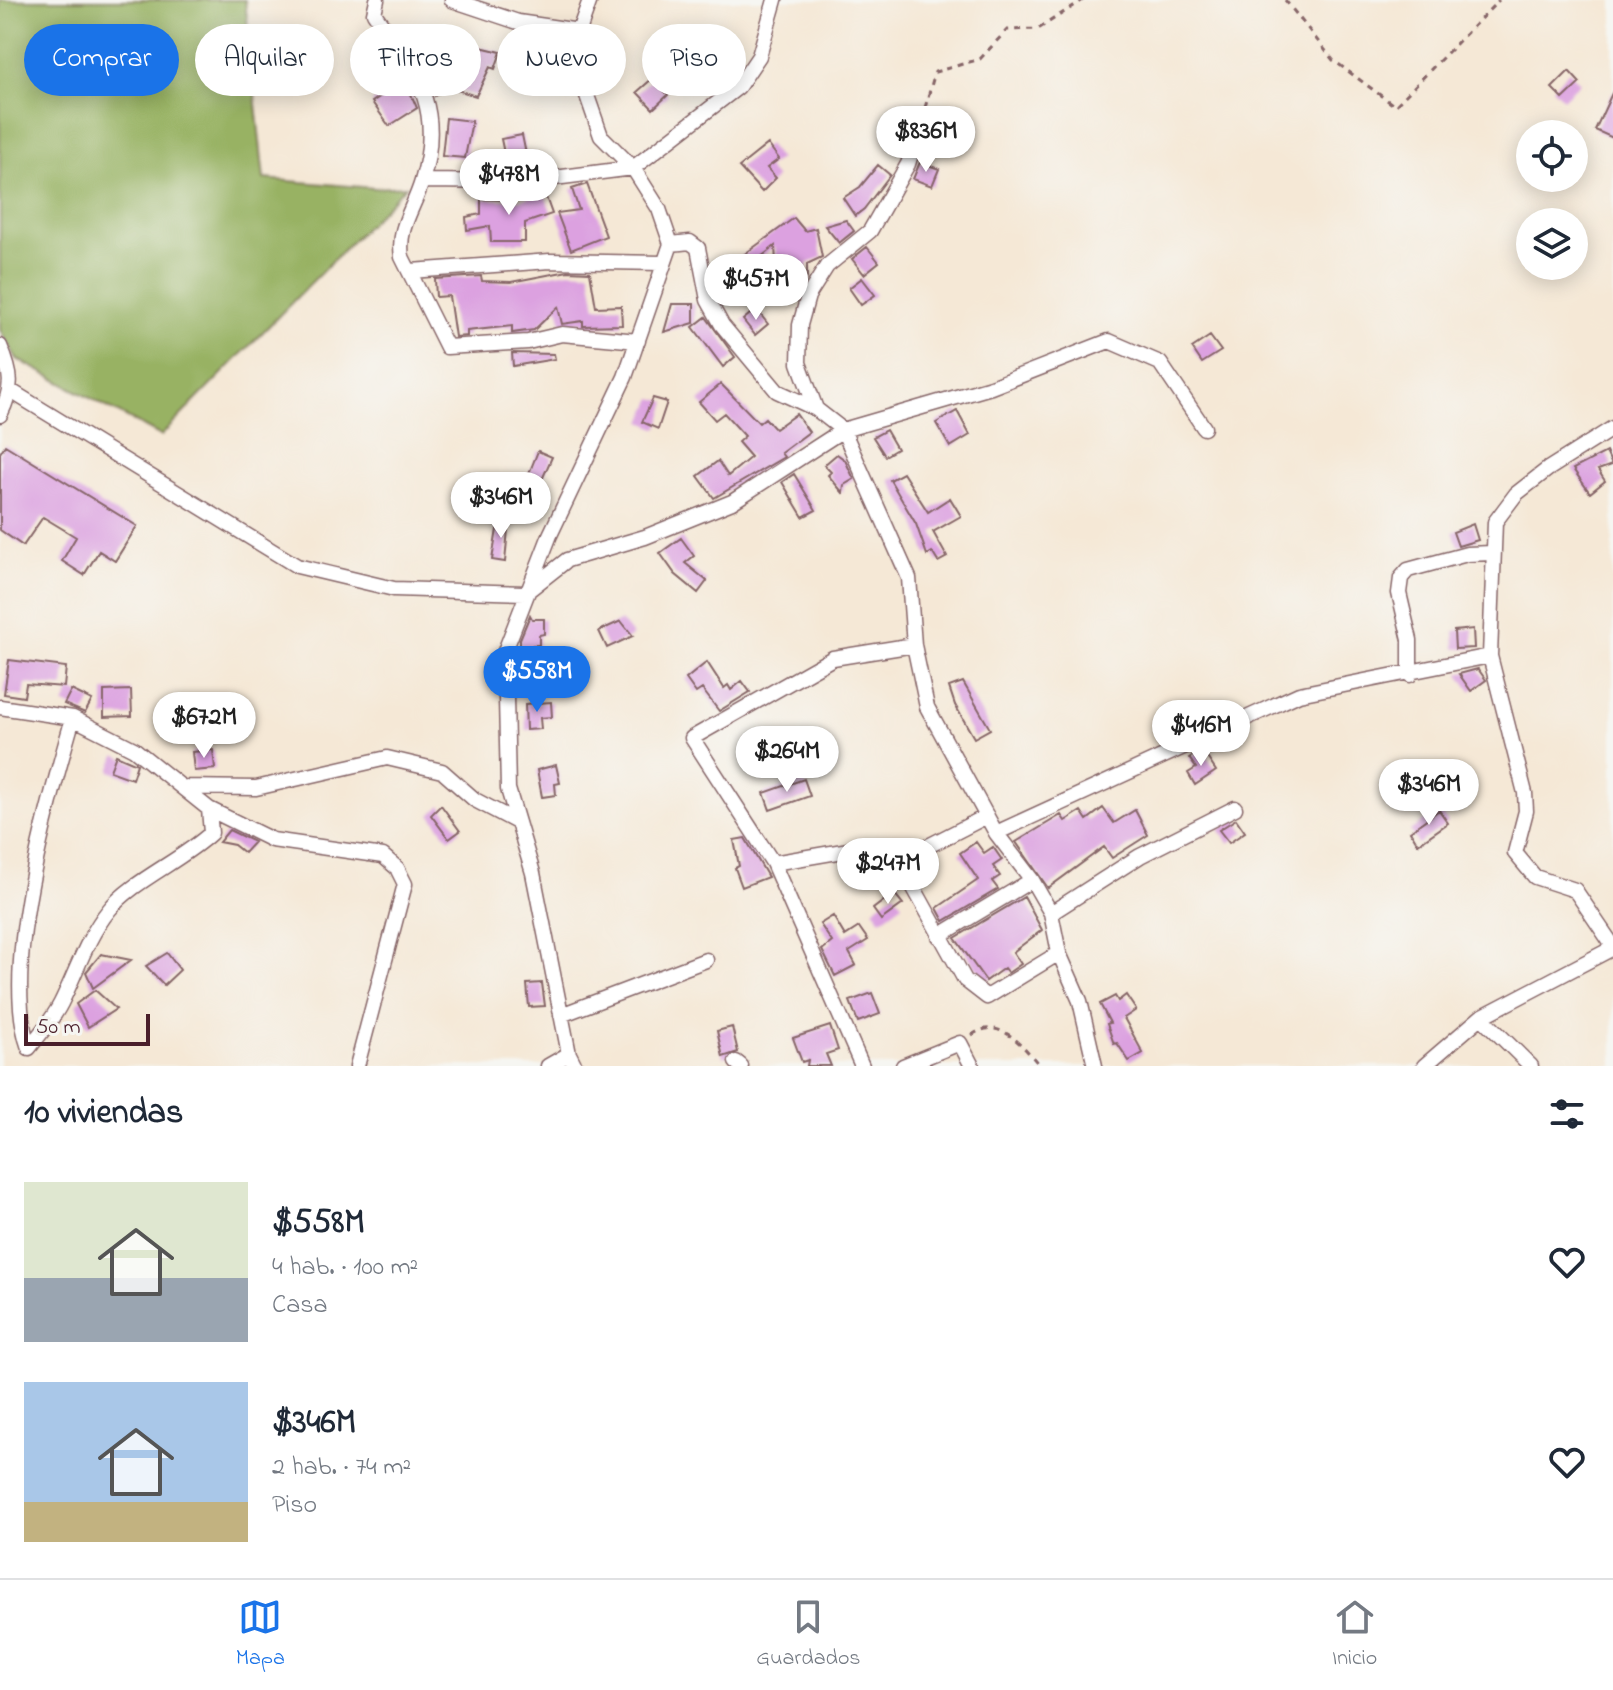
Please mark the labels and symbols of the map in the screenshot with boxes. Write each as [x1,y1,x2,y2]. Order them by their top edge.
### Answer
pin: $836M [870,106,982,174]
pin: $478M [453,149,565,217]
pin: $457M [700,254,812,322]
pin: $346M [445,472,557,540]
pin: $558M [481,646,593,714]
pin: $672M [148,692,260,760]
pin: $416M [1145,700,1257,768]
pin: $264M [731,726,843,794]
pin: $346M [1373,759,1485,827]
pin: $247M [832,838,944,906]
scale bar [24,1010,150,1046]

